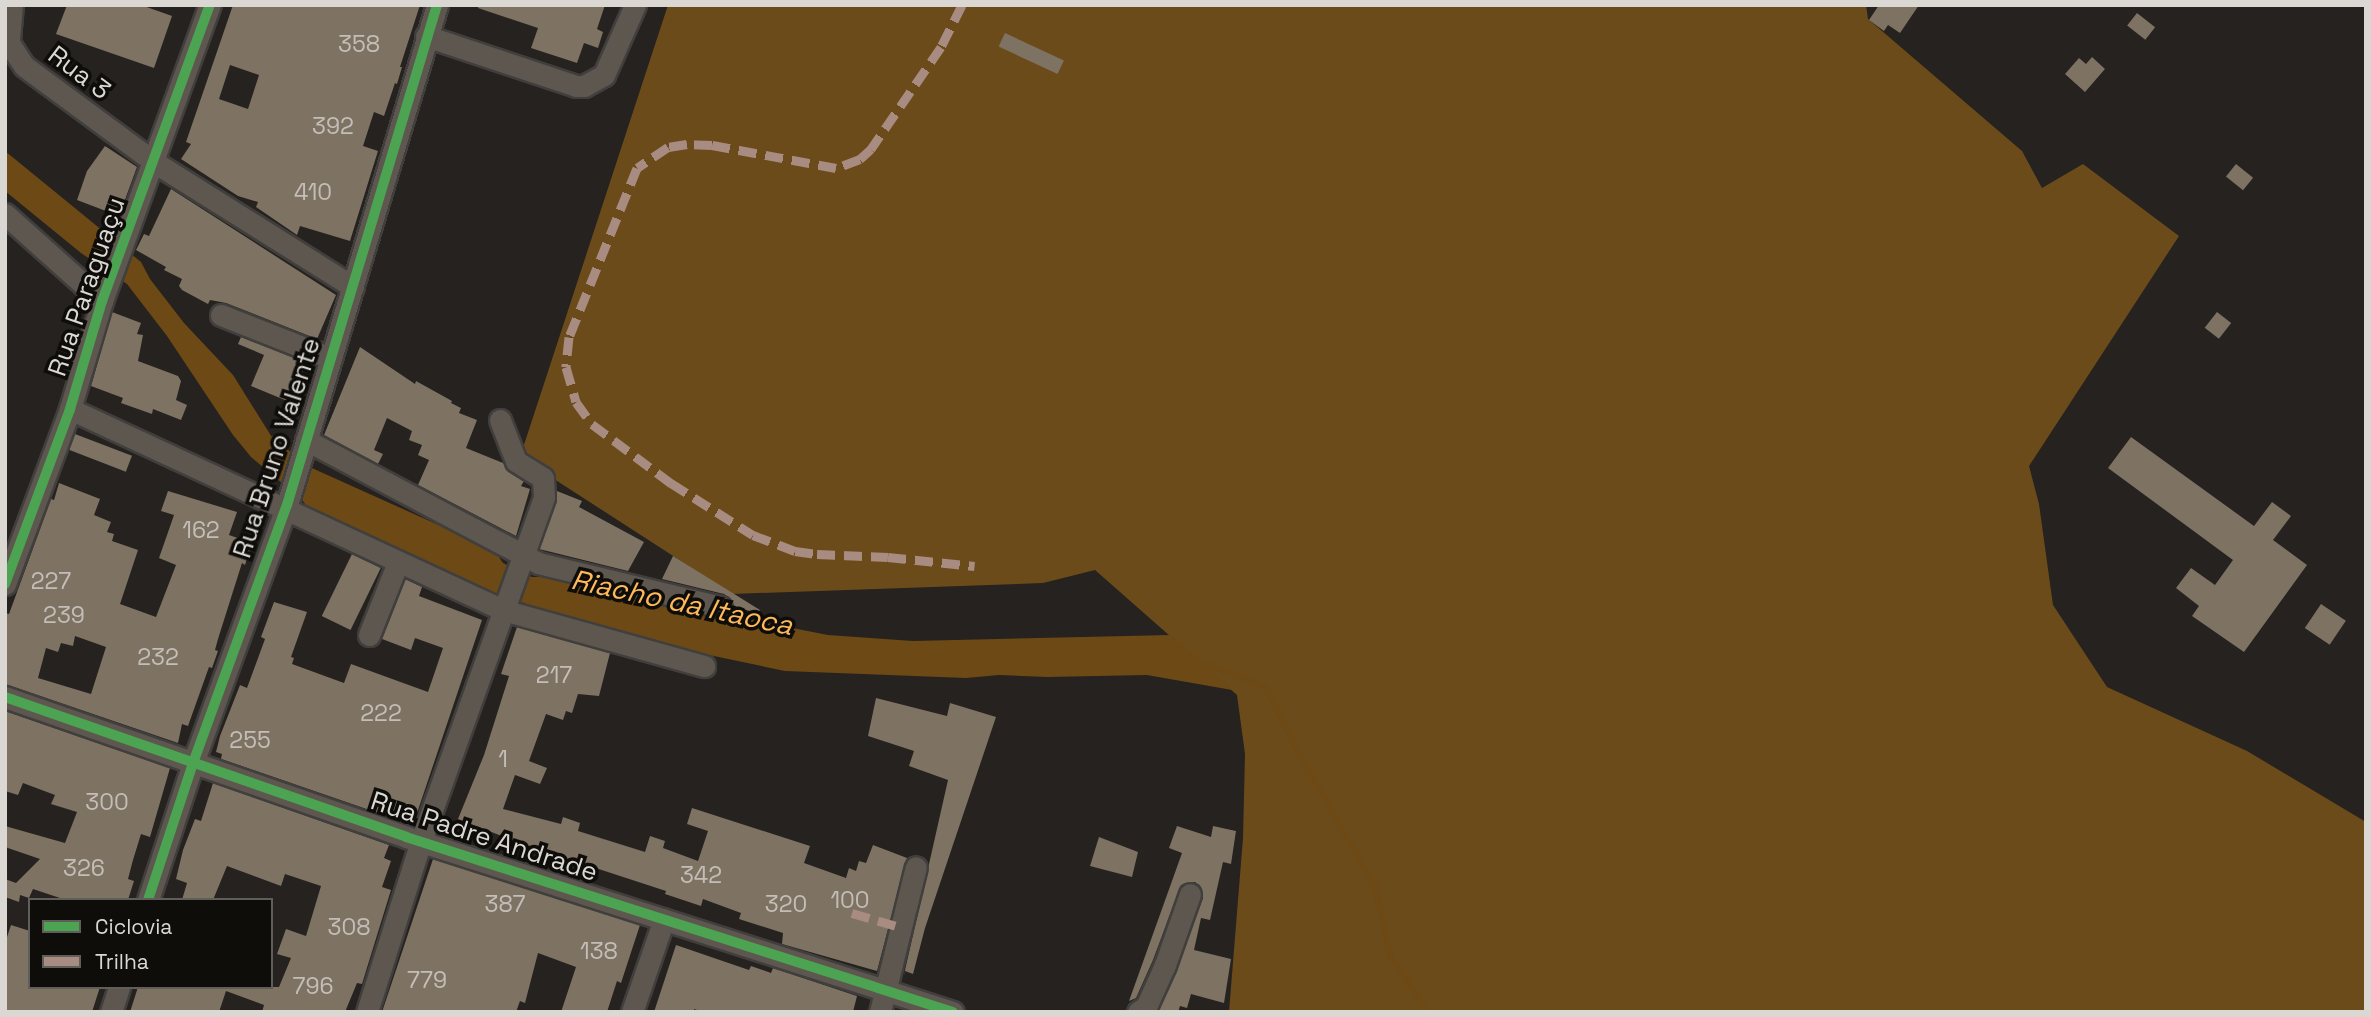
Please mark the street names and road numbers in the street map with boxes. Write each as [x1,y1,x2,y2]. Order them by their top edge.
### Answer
street label: Rua 3 [42,40,116,106]
street label: Rua Paraguaçu [42,194,132,380]
street label: Rua Bruno Valente [227,334,327,562]
street label: Rua Padre Andrade [366,786,602,888]

